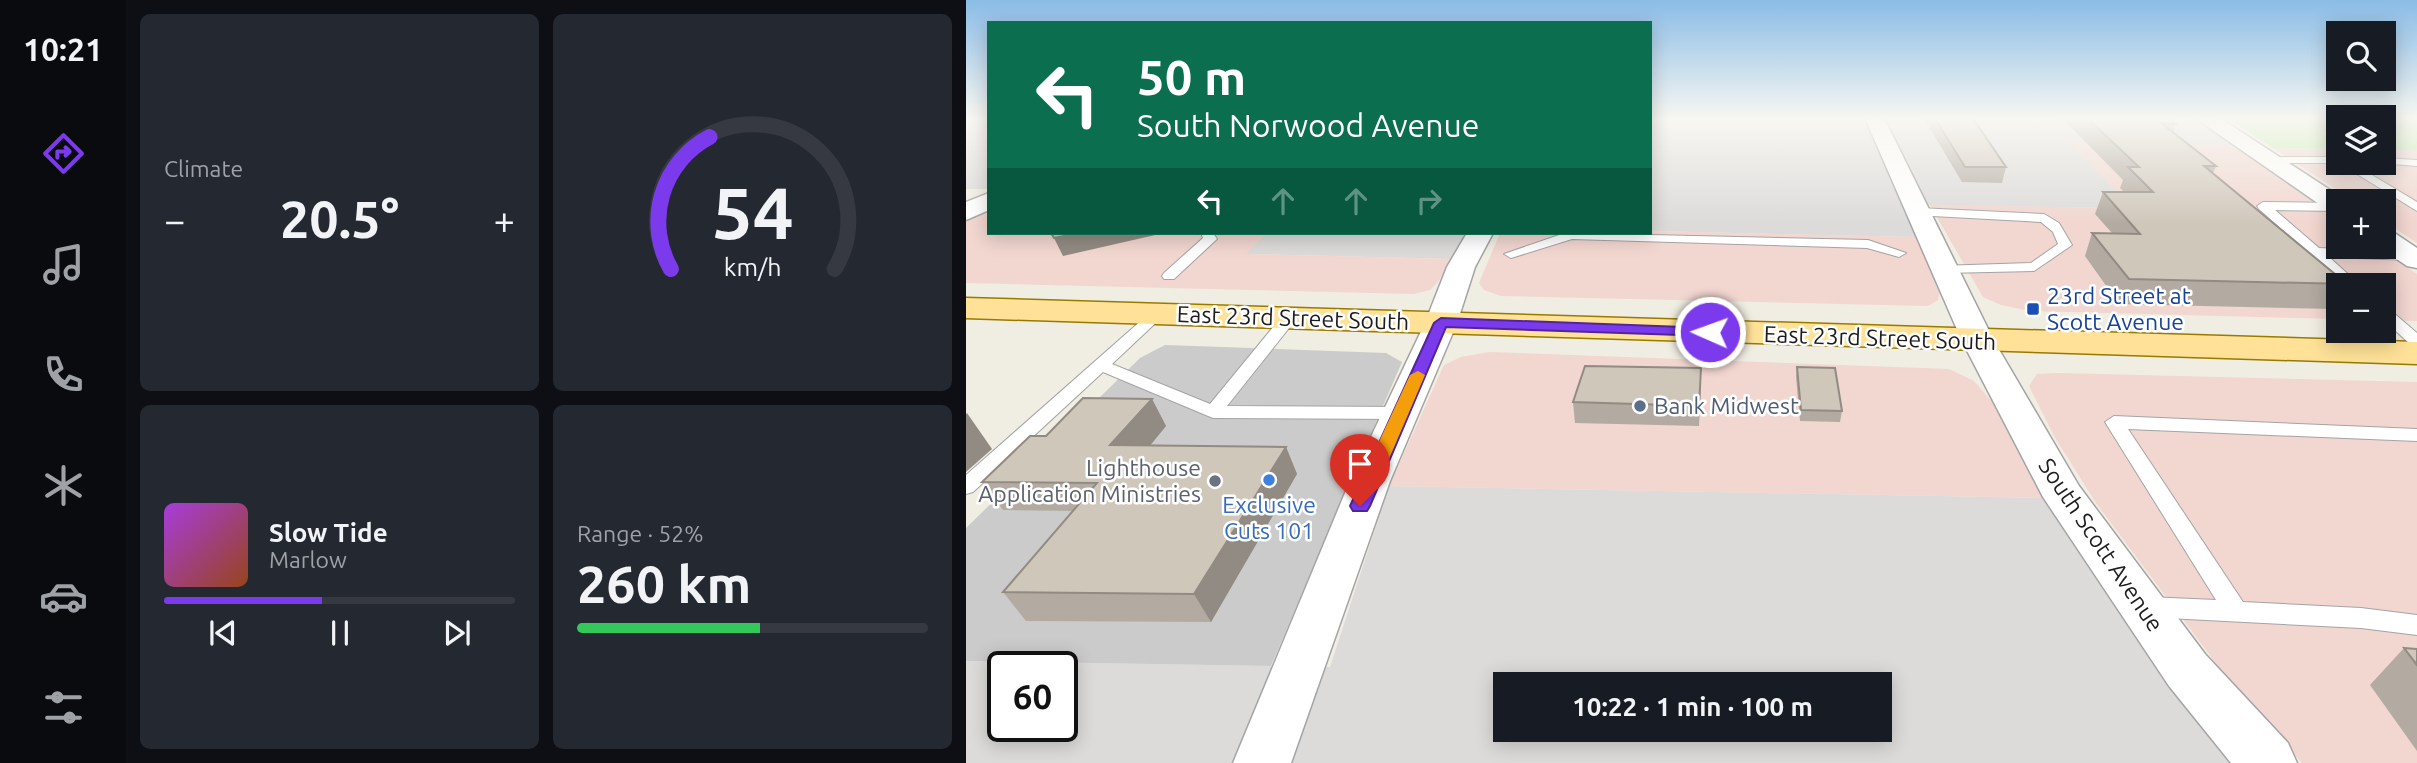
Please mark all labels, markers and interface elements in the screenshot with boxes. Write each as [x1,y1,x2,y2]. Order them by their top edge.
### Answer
map controls [2326,21,2396,343]
button: search [2326,21,2396,91]
text: 10:21 [23,31,103,67]
icon: left [1022,49,1113,140]
text: 50 m [1137,49,1246,104]
button: layers [2326,105,2396,175]
text: South Norwood Avenue [1137,107,1479,143]
icon: directions [39,129,88,178]
text: Climate [164,156,243,181]
text: 54 [711,171,794,253]
icon: left [1191,182,1229,220]
icon: ahead [1264,182,1302,220]
icon: ahead [1337,182,1375,220]
icon: right [1410,182,1448,220]
button: + [2326,189,2396,259]
text: 20.5° [280,190,399,248]
text: − [164,199,185,241]
text: + [494,199,515,241]
icon: music [39,240,88,289]
text: km/h [724,252,781,280]
button: − [2326,273,2396,343]
place label: 23rd Street at Scott Avenue [2047,283,2191,334]
position arrow [1673,295,1747,369]
street label: East 23rd Street South [1176,301,1410,334]
marker: 23rd Street at Scott Avenue [2025,301,2041,317]
street label: East 23rd Street South [1763,321,1997,354]
icon: phone [39,350,88,399]
place label: Bank Midwest [1654,393,1799,418]
marker: Bank Midwest [1632,398,1648,414]
pin [1330,434,1390,506]
icon: arrive [1341,445,1379,483]
street label: South Scott Avenue [2034,454,2169,636]
place label: Lighthouse Application Ministries [978,455,1201,506]
icon: climate [39,461,88,510]
marker: Exclusive Cuts 101 [1261,472,1277,488]
marker: Lighthouse Application Ministries [1207,473,1223,489]
place label: Exclusive Cuts 101 [1222,492,1316,543]
text: Slow Tide [269,518,388,547]
text: Range · 52% [577,521,704,546]
text: Marlow [269,547,347,572]
text: 260 km [577,555,751,613]
icon: car [39,572,88,621]
icon: previous [204,614,242,652]
icon: pause [321,614,359,652]
icon: next [438,614,476,652]
speed limit sign: 60 [987,651,1078,742]
icon: filters [39,683,88,732]
text: 10:22 · 1 min · 100 m [1572,692,1813,721]

